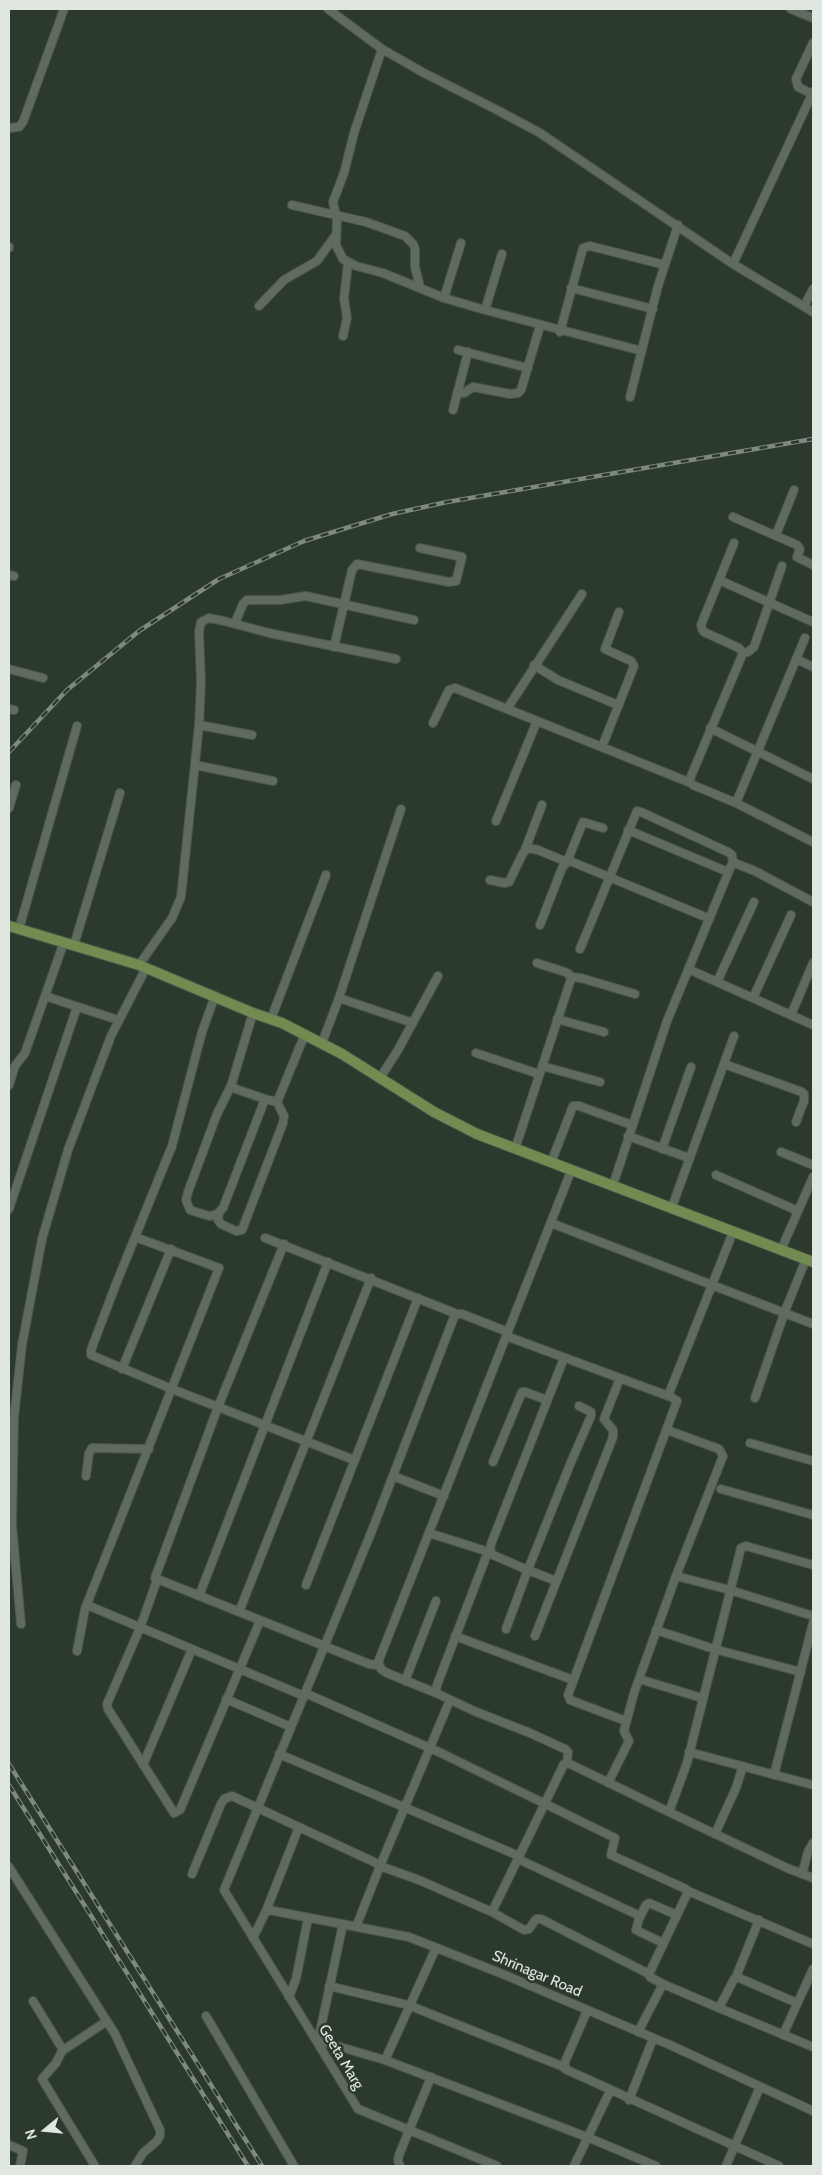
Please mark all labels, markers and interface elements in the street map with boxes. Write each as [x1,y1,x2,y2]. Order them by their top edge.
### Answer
street label: Shrinagar Road [489,1947,585,2001]
street label: Geeta Marg [315,2021,367,2093]
north arrow [20,2105,70,2155]
text: N [21,2127,41,2142]

